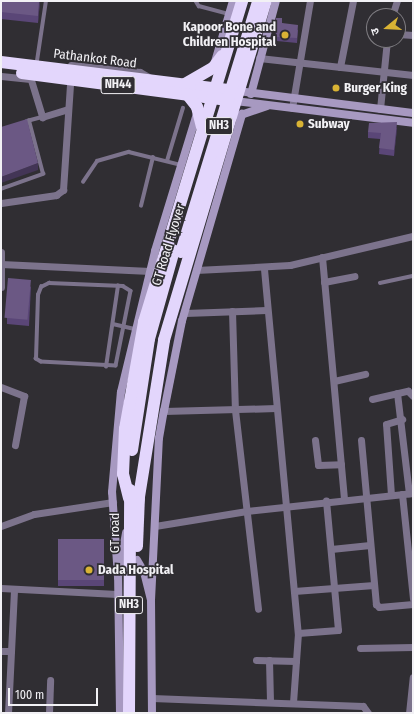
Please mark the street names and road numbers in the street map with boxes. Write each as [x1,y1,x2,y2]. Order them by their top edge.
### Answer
street label: Pathankot Road [52,46,138,72]
road number: NH44 [100,75,136,95]
road number: NH3 [204,116,234,136]
street label: GT Road Flyover [149,202,189,288]
street label: GT road [107,513,123,553]
road number: NH3 [114,595,144,615]

